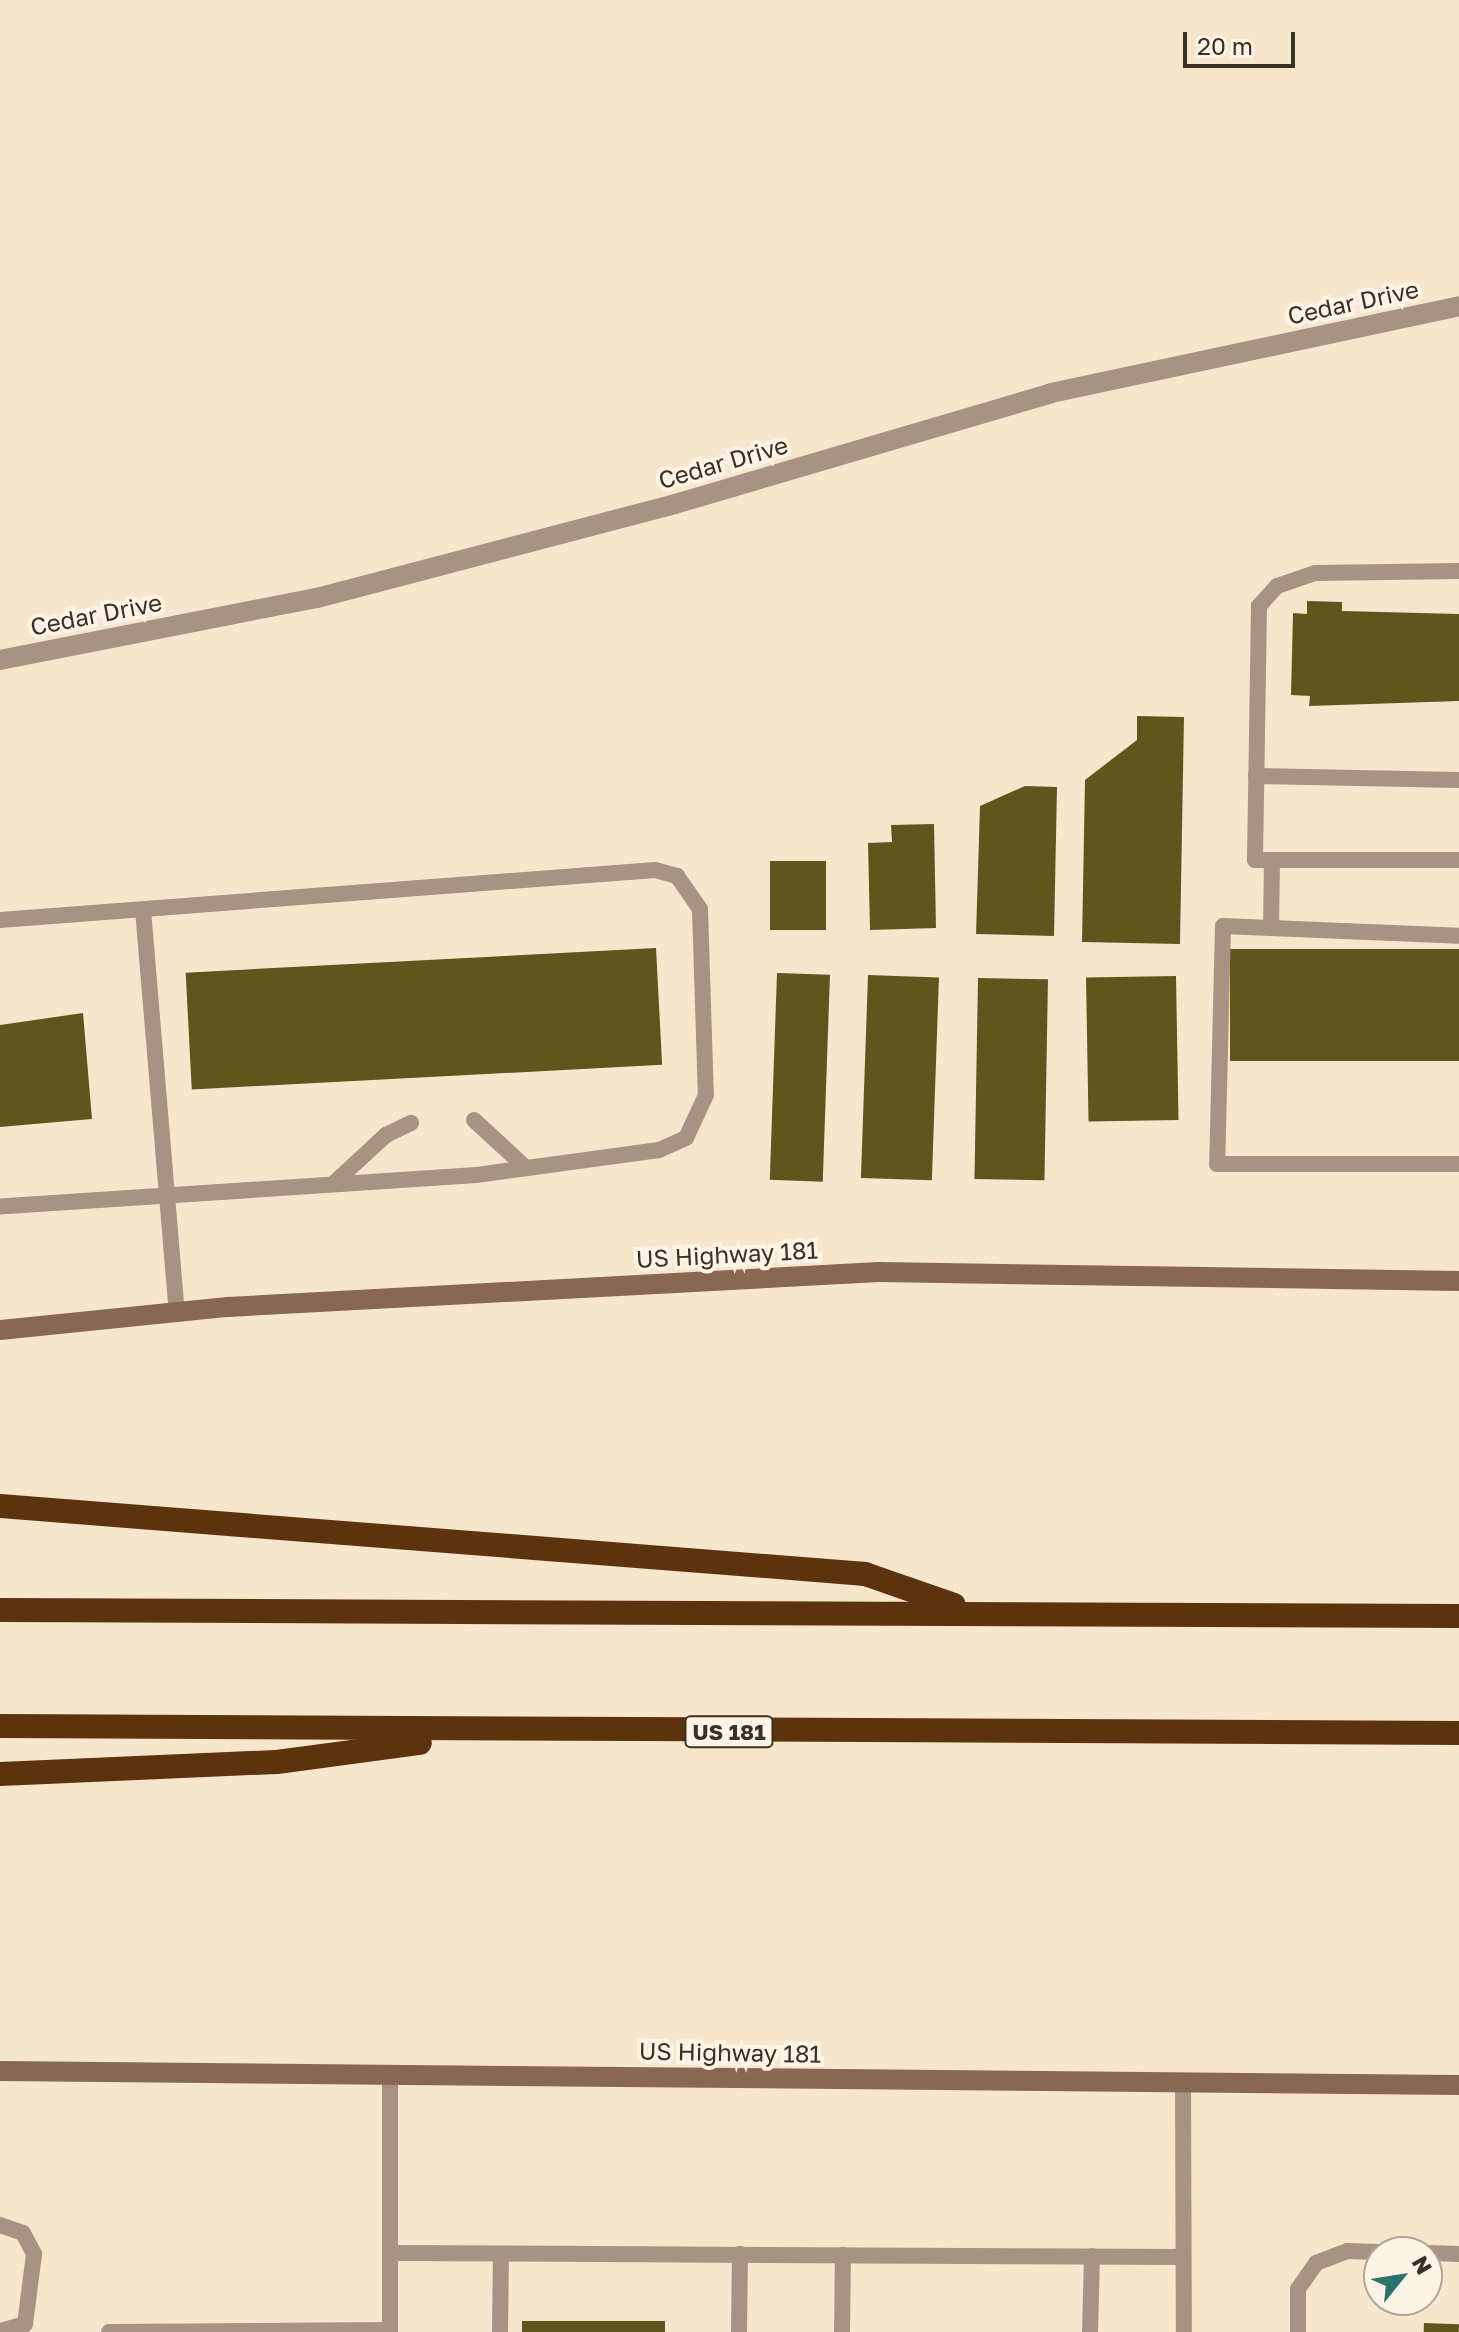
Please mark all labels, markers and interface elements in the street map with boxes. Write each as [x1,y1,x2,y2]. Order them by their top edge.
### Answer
scale bar [1187,16,1299,66]
text: 20 m [1197,31,1253,60]
street label: Cedar Drive [1285,274,1421,330]
street label: Cedar Drive [655,430,791,494]
street label: Cedar Drive [28,587,164,641]
street label: US Highway 181 [635,1235,819,1273]
road number: US 181 [683,1714,775,1750]
street label: US Highway 181 [639,2036,821,2068]
north arrow [1363,2236,1443,2316]
text: N [1407,2251,1438,2279]

